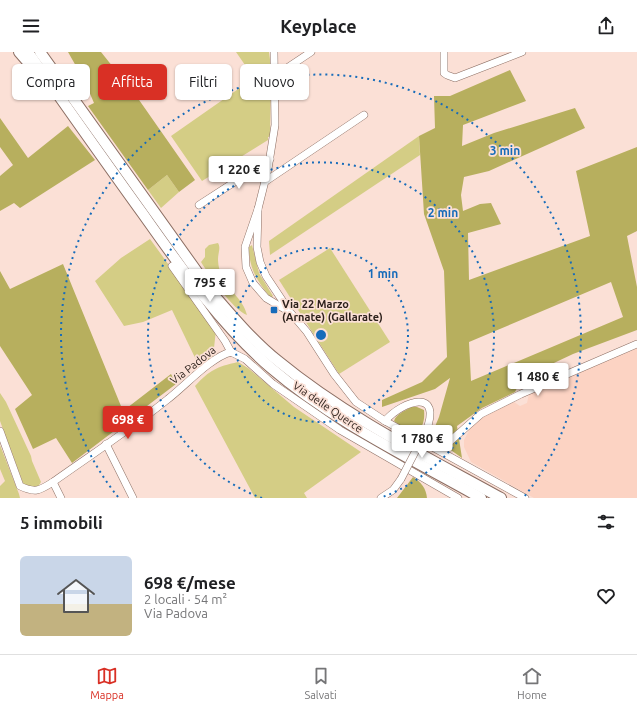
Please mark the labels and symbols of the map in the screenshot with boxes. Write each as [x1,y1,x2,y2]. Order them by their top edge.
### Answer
text: 3 min [490,144,520,157]
pin: 1 220 € [202,156,276,190]
text: 2 min [428,206,458,219]
text: 1 min [368,267,398,280]
pin: 795 € [182,269,238,303]
place label: Via 22 Marzo (Arnate) (Gallarate) [282,298,383,324]
marker: Via 22 Marzo (Arnate) (Gallarate) [269,305,279,315]
centre of rings [314,328,328,342]
street label: Via Padova [168,344,218,386]
pin: 1 480 € [501,363,575,397]
street label: Via delle Querce [291,379,365,435]
pin: 698 € [100,406,156,440]
pin: 1 780 € [385,425,459,459]

